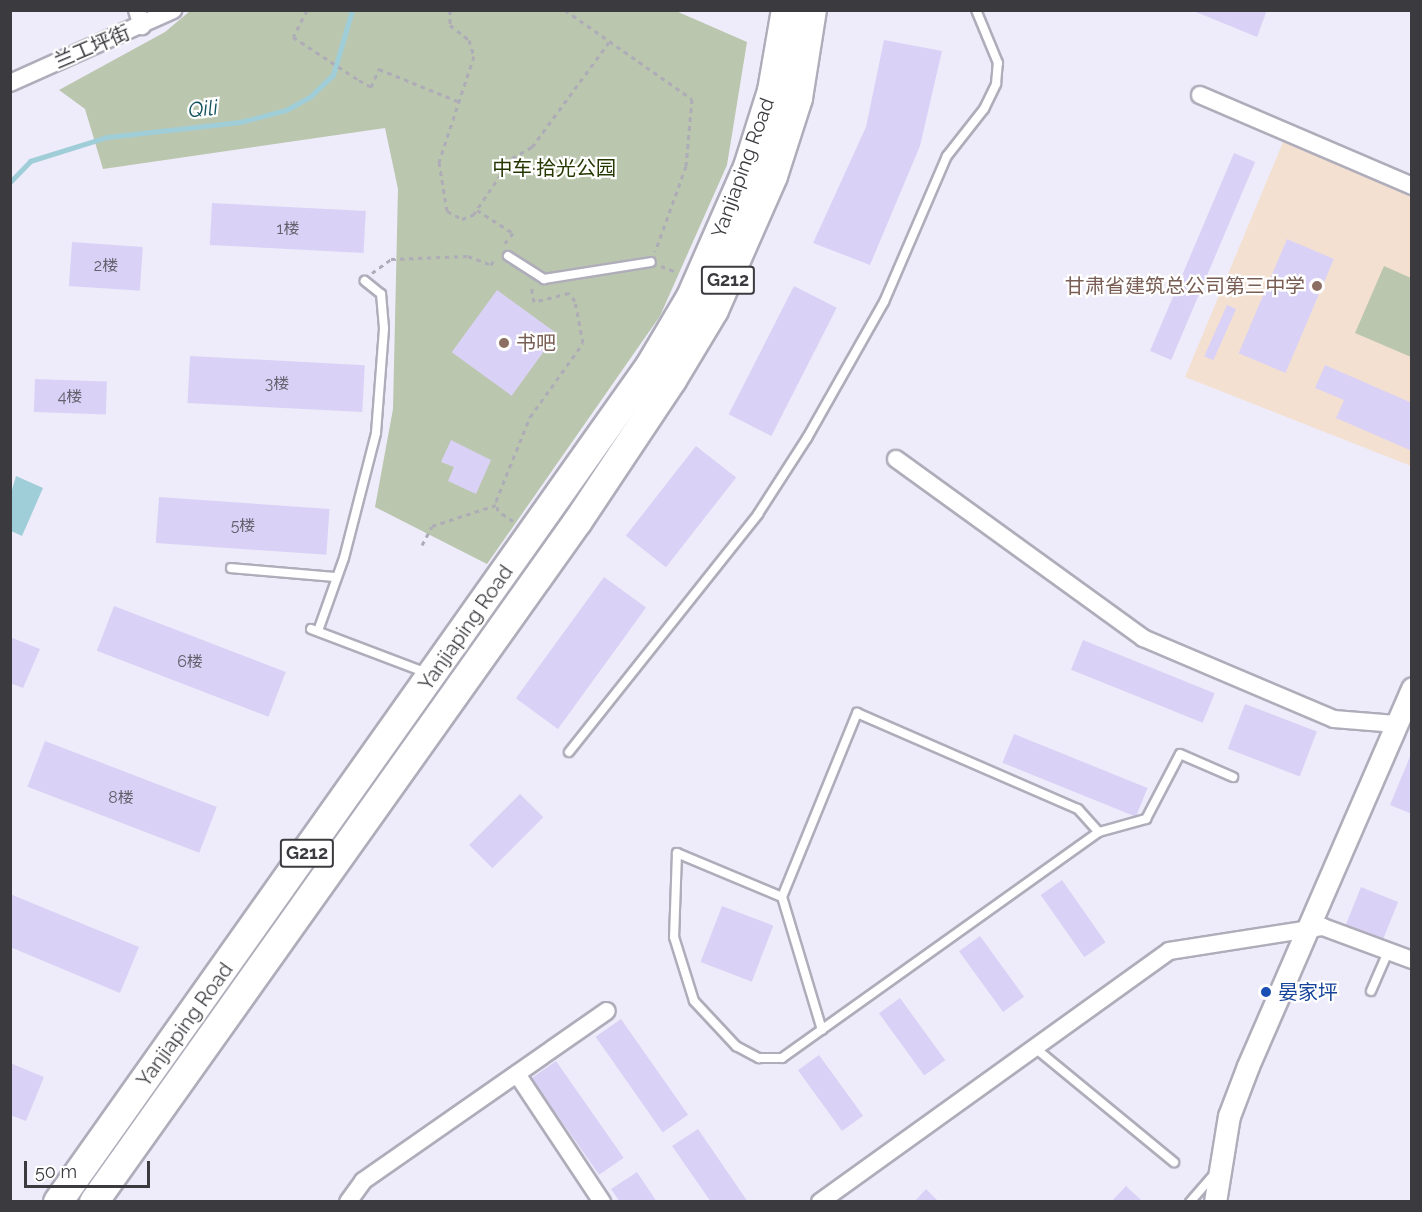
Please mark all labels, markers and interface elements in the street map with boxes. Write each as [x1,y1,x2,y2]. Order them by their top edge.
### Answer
street label: 兰工坪街 [50,20,134,74]
water label: Qili [187,95,219,123]
street label: Yanjiaping Road [707,95,779,241]
park label: 中车·拾光公园 [492,156,616,180]
house number: 1楼 [277,219,299,239]
house number: 2楼 [94,256,118,276]
road number: G212 [700,265,756,295]
place label: 甘肃省建筑总公司第三中学 [1065,274,1305,298]
marker: 甘肃省建筑总公司第三中学 [1310,279,1324,293]
place label: 书吧 [516,331,556,355]
marker: 书吧 [497,336,511,350]
house number: 3楼 [265,374,289,394]
house number: 4楼 [58,387,82,407]
house number: 5楼 [231,516,255,536]
street label: Yanjiaping Road [414,561,518,695]
house number: 6楼 [177,652,203,672]
house number: 8楼 [108,788,134,808]
road number: G212 [278,838,336,868]
street label: Yanjiaping Road [132,958,238,1092]
place label: 晏家坪 [1278,980,1338,1004]
marker: 晏家坪 [1259,985,1273,999]
scale bar [27,1149,153,1187]
text: 50 m [35,1161,77,1182]

